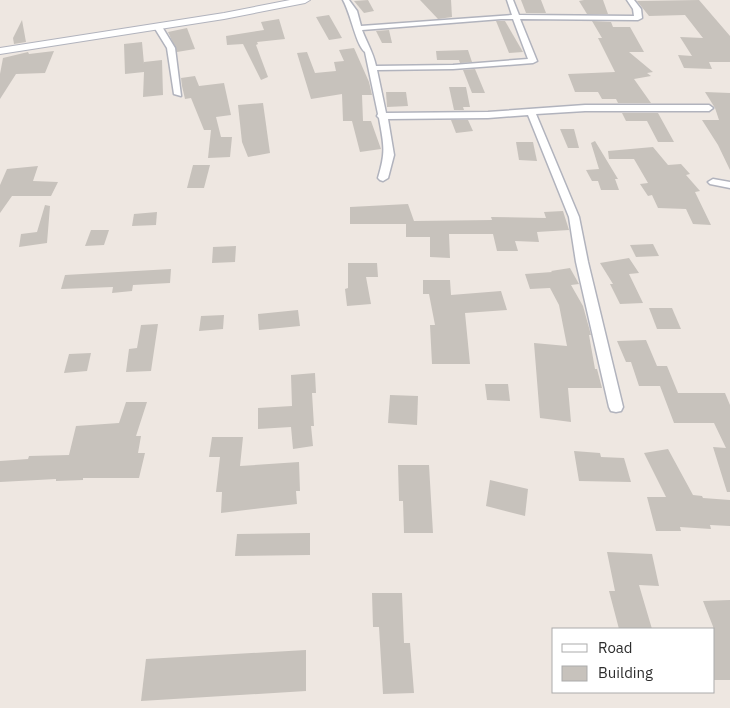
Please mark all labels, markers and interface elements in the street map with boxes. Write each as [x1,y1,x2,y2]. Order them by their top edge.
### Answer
legend [552,628,715,693]
text: Road [598,638,633,657]
text: Building [598,663,653,682]

